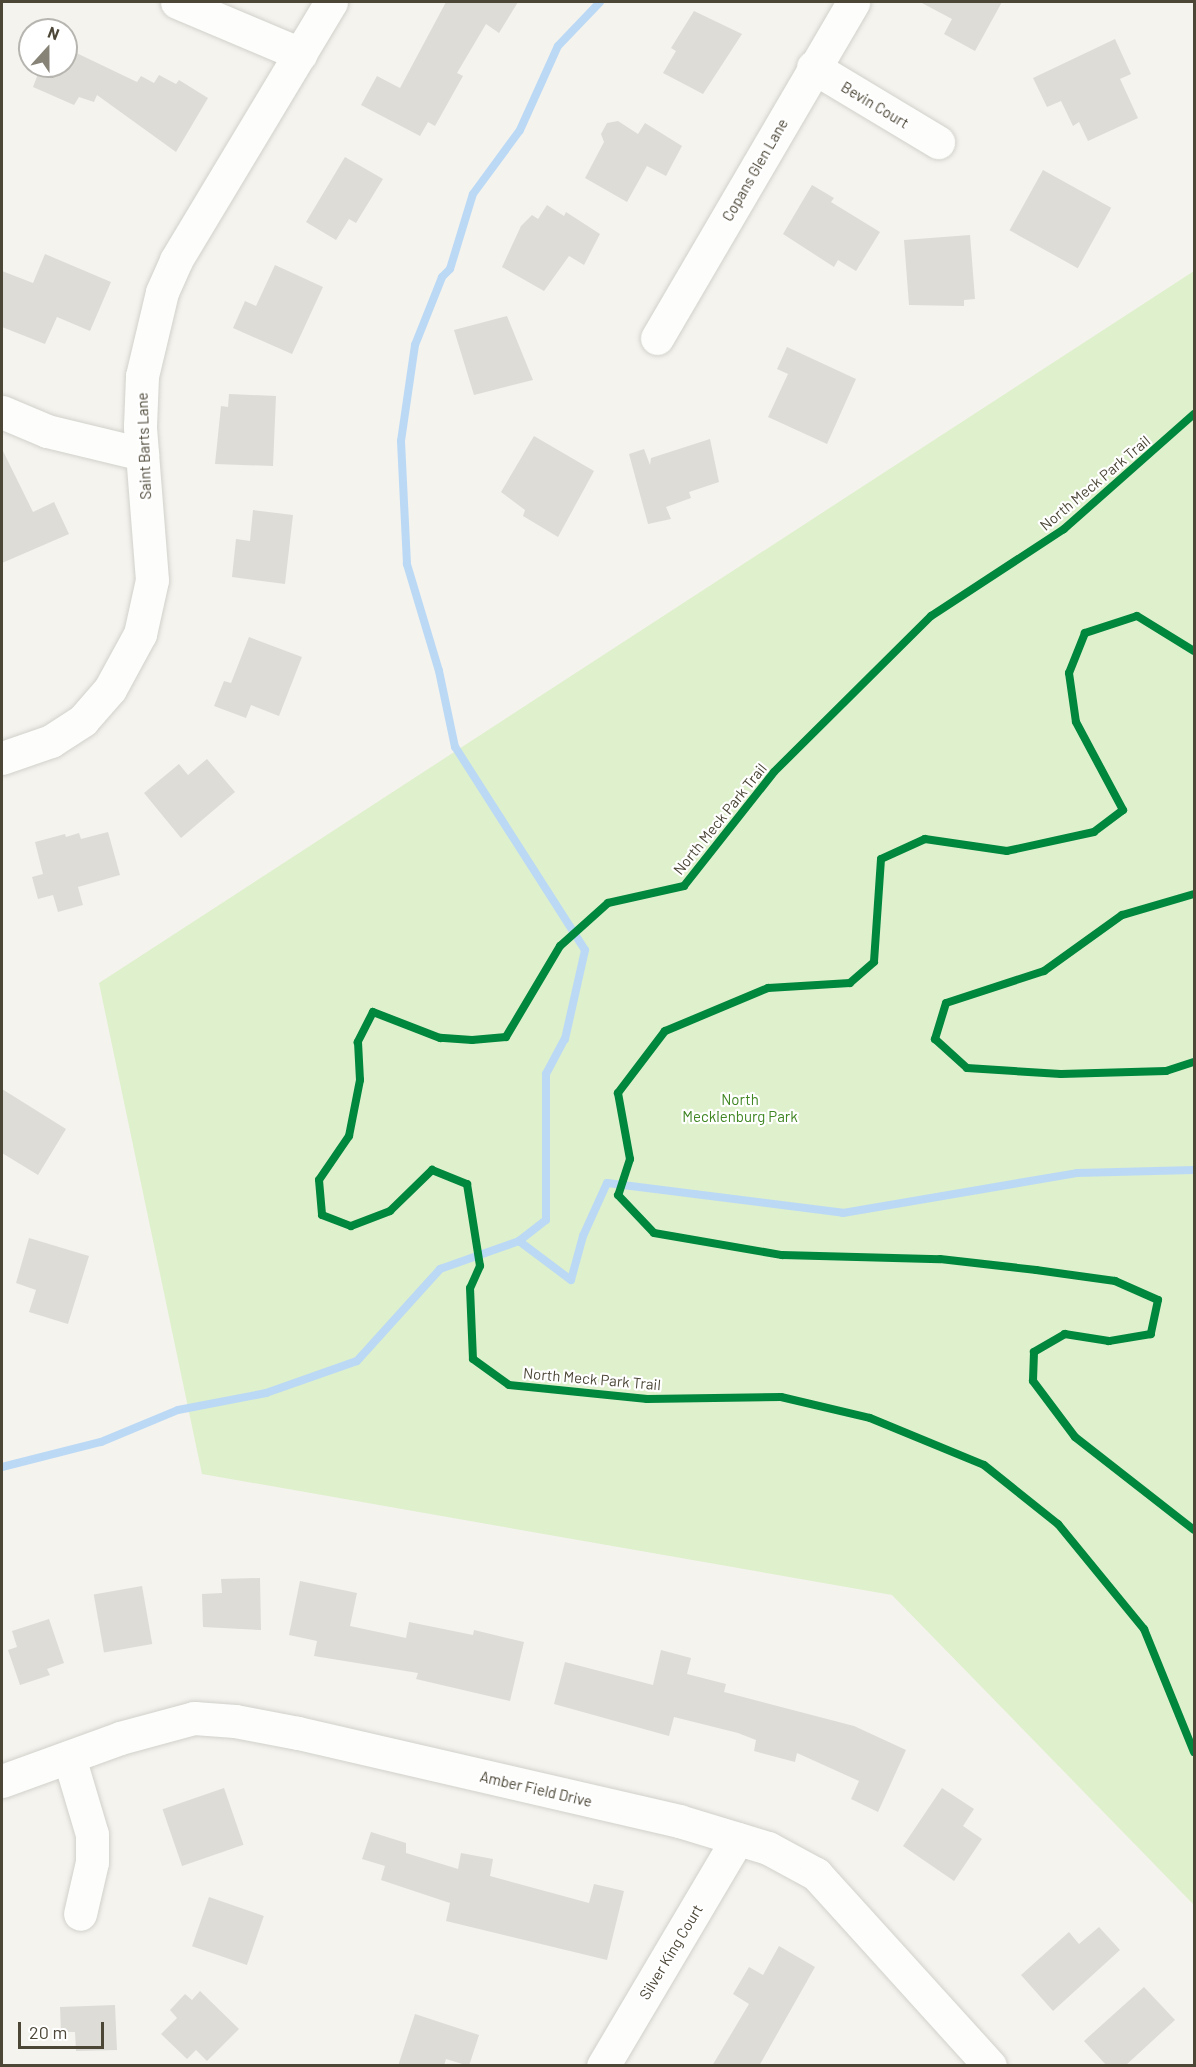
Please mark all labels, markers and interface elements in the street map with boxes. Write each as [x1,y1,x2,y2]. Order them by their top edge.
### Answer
north arrow [18,18,78,78]
text: N [46,22,62,43]
street label: Bevin Court [838,78,912,132]
street label: Copans Glen Lane [718,116,792,224]
street label: Saint Barts Lane [133,392,155,500]
street label: North Meck Park Trail [1036,432,1154,534]
street label: North Meck Park Trail [670,760,770,878]
park label: North Mecklenburg Park [682,1090,798,1125]
street label: North Meck Park Trail [522,1364,662,1394]
street label: Amber Field Drive [478,1767,594,1811]
street label: Silver King Court [636,1901,706,2003]
scale bar [21,2010,106,2048]
text: 20 m [29,2021,67,2043]

